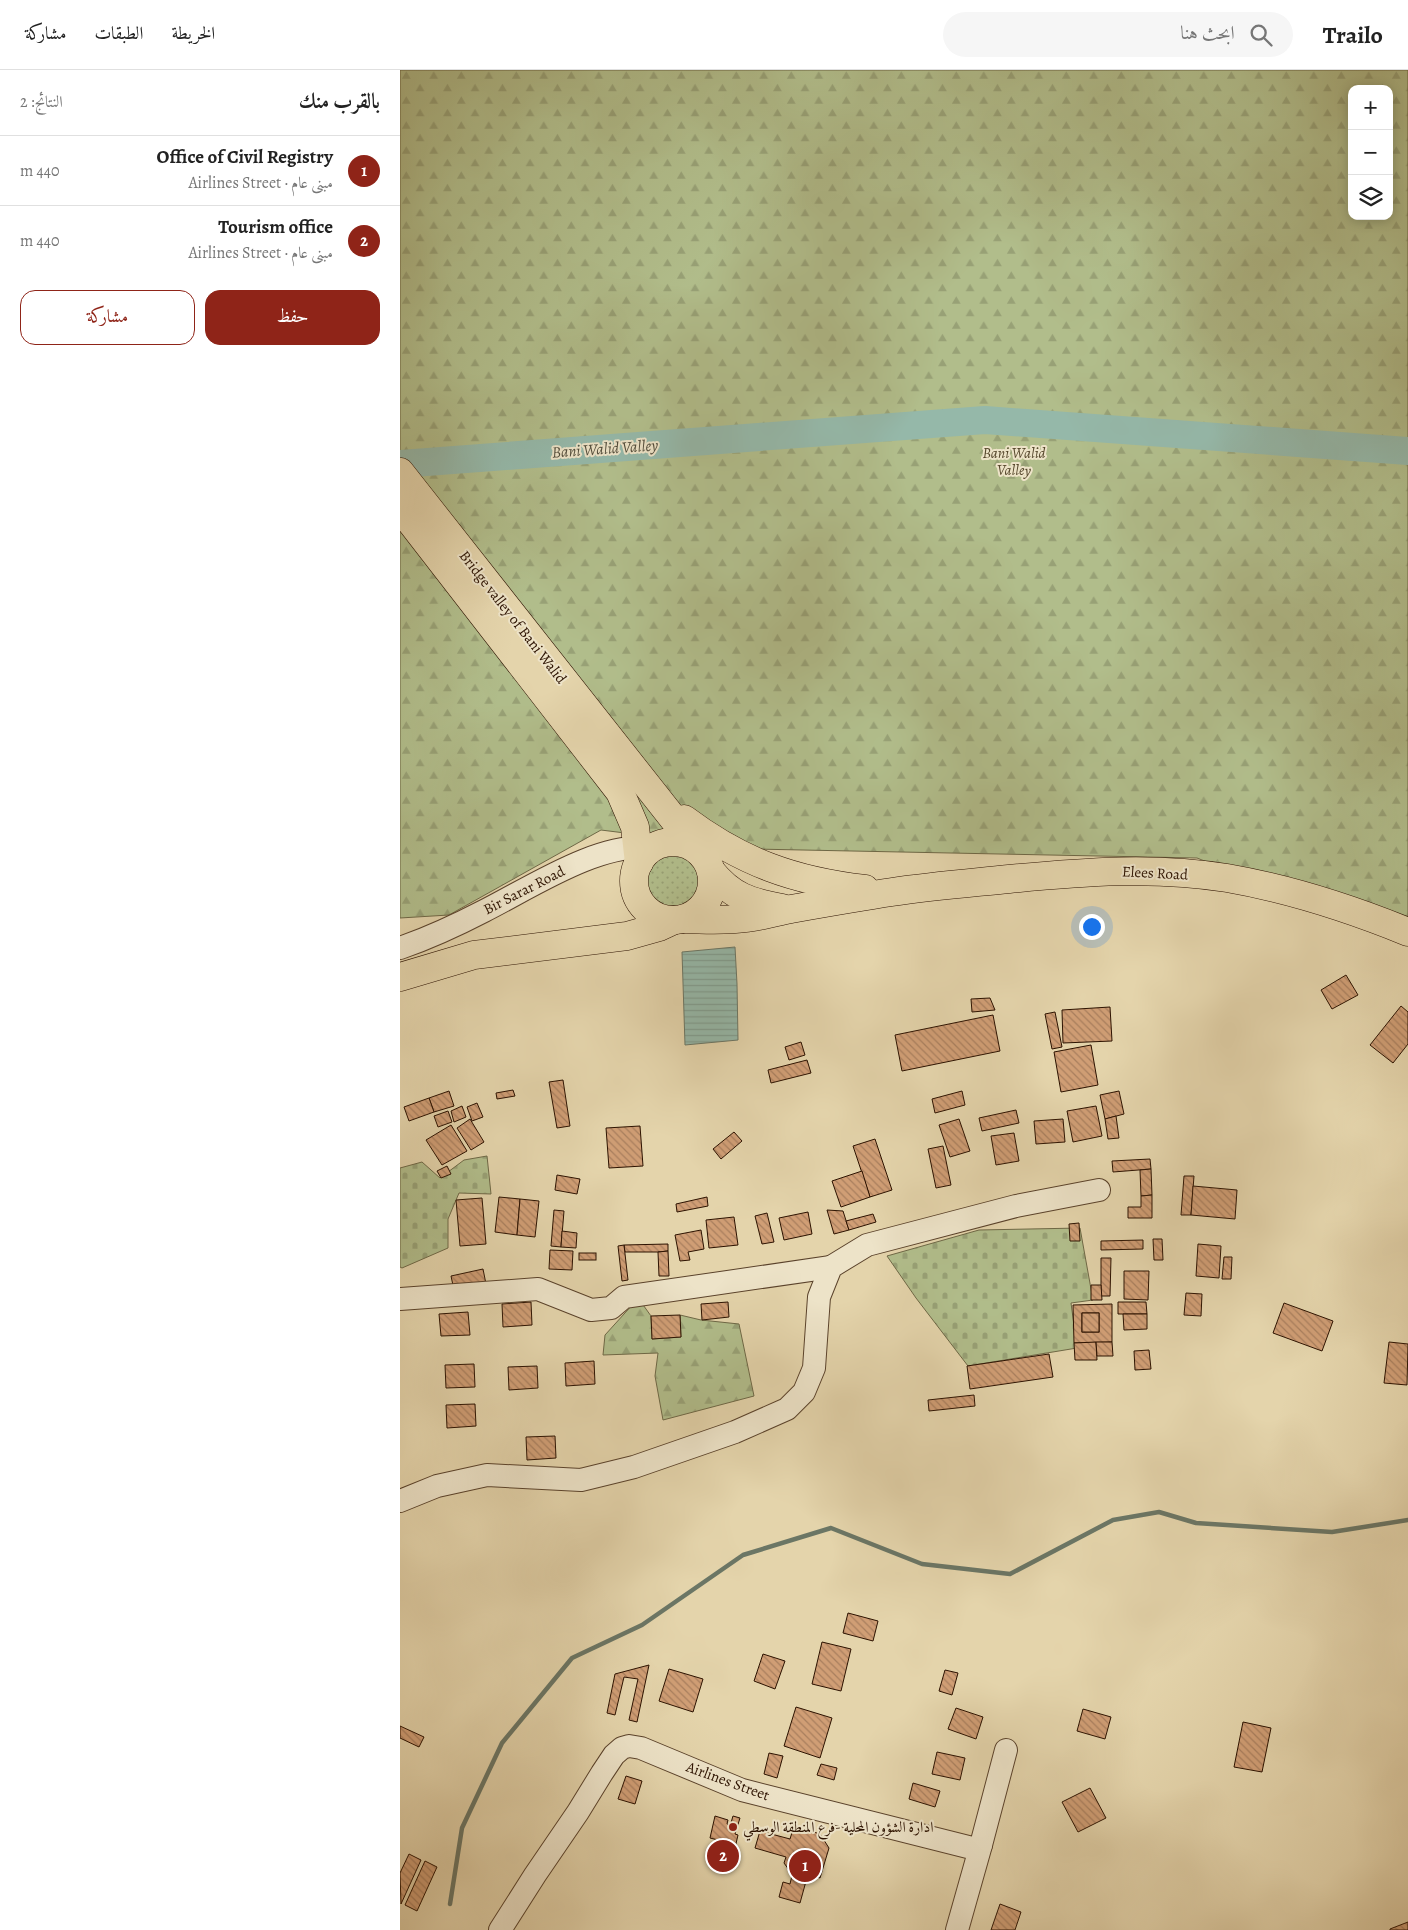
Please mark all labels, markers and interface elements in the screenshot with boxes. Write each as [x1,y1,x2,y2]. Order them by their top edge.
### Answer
search box [943,12,1293,57]
text: Trailo [1323,19,1383,51]
text: ابحث هنا [1180,20,1235,46]
text: مشاركة [25,21,66,45]
text: الطبقات [94,21,143,45]
text: الخريطة [171,21,215,45]
icon: search [1247,21,1275,49]
map controls [1348,85,1393,220]
button: + [1348,85,1393,130]
text: بالقرب منك [299,87,380,115]
text: النتائج: 2 [20,91,63,113]
button: − [1348,130,1393,175]
text: Office of Civil Registry [157,144,333,170]
text: 440 m [20,160,60,182]
text: 1 [361,160,367,182]
text: مبنى عام · Airlines Street [188,172,333,194]
button: layers [1348,175,1393,220]
text: Tourism office [218,214,333,240]
text: 440 m [20,230,60,252]
text: 2 [360,230,368,252]
text: مبنى عام · Airlines Street [188,242,333,264]
button: مشاركة [20,290,195,345]
button: حفظ [205,290,380,345]
water label: Bani Walid Valley [551,434,659,464]
park label: Bani Walid Valley [982,443,1046,480]
street label: Bridge valley of Bani Walid [455,546,572,688]
street label: Bir Sarar Road [480,860,569,919]
street label: Elees Road [1121,861,1190,885]
your location [1079,914,1105,940]
street label: Airlines Street [683,1756,772,1805]
place label: ادارة الشؤون المحلية -فرع المنطقة الوسطي [743,1817,933,1841]
marker: ادارة الشؤون المحلية -فرع المنطقة الوسطي [727,1821,739,1833]
pin: 2 [707,1837,739,1875]
pin: 1 [789,1847,821,1885]

